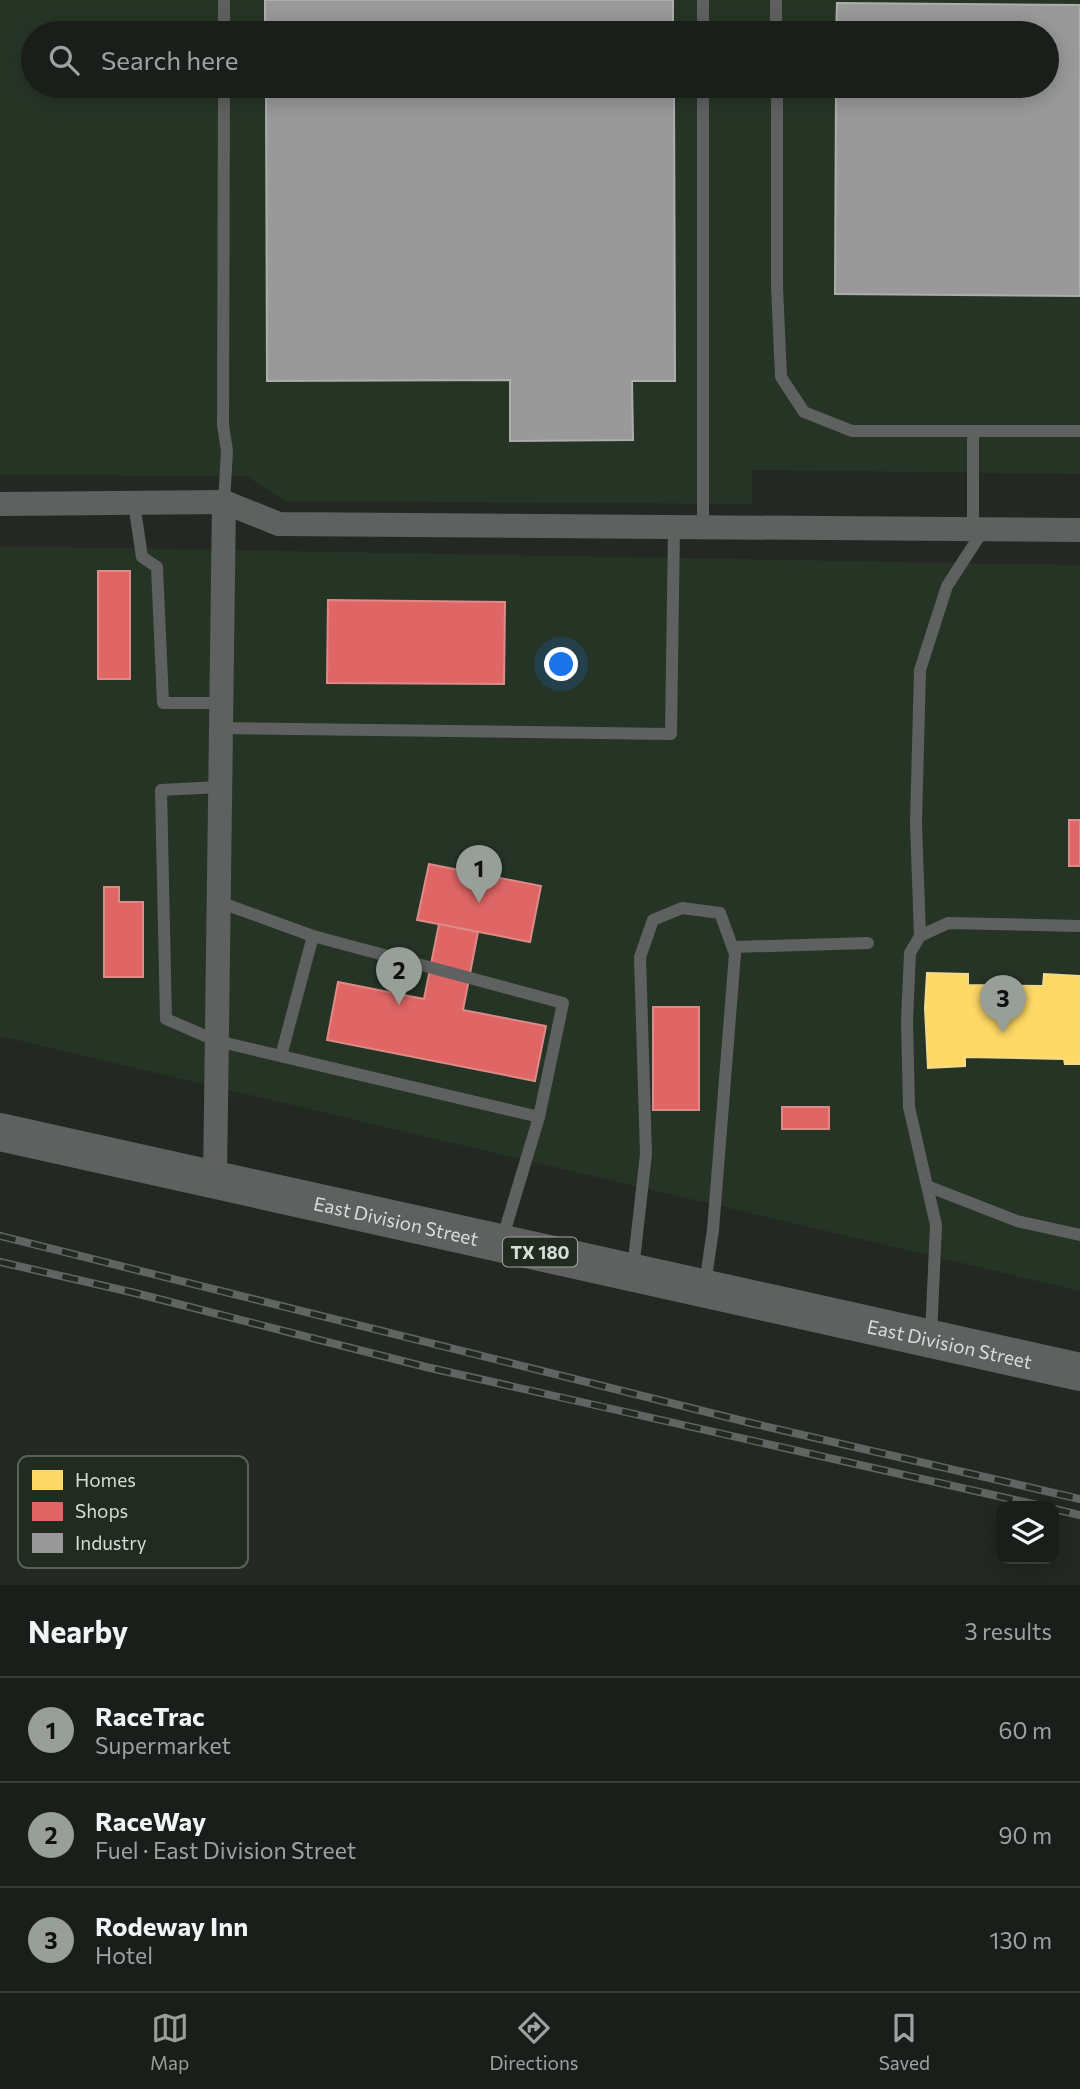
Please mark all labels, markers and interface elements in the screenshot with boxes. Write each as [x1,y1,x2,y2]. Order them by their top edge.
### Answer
search box [21,21,1059,98]
icon: search [45,41,83,79]
text: Search here [101,44,239,75]
your location [544,647,578,681]
pin: 1 [456,845,502,903]
pin: 2 [376,947,422,1005]
pin: 3 [980,975,1026,1033]
street label: East Division Street [312,1191,481,1250]
road number: TX 180 [503,1238,577,1266]
street label: East Division Street [865,1314,1035,1373]
legend [18,1456,248,1568]
text: Homes [75,1468,136,1491]
text: Shops [75,1499,128,1522]
map controls [996,1501,1059,1564]
button: layers [996,1501,1059,1564]
text: Industry [75,1531,147,1554]
text: Nearby [28,1612,128,1649]
text: 3 results [965,1617,1052,1645]
text: RaceTrac [95,1700,205,1731]
text: 1 [46,1716,56,1744]
text: 60 m [999,1716,1052,1744]
text: Supermarket [95,1731,231,1759]
text: RaceWay [95,1805,206,1836]
text: 2 [44,1821,58,1849]
text: 90 m [999,1821,1052,1849]
text: Fuel · East Division Street [95,1836,356,1864]
text: Rodeway Inn [95,1910,248,1941]
text: 3 [44,1926,58,1954]
text: 130 m [990,1926,1052,1954]
text: Hotel [95,1941,153,1969]
tab: Map [150,2009,189,2074]
tab: Directions [489,2009,579,2074]
tab: Saved [879,2009,930,2074]

